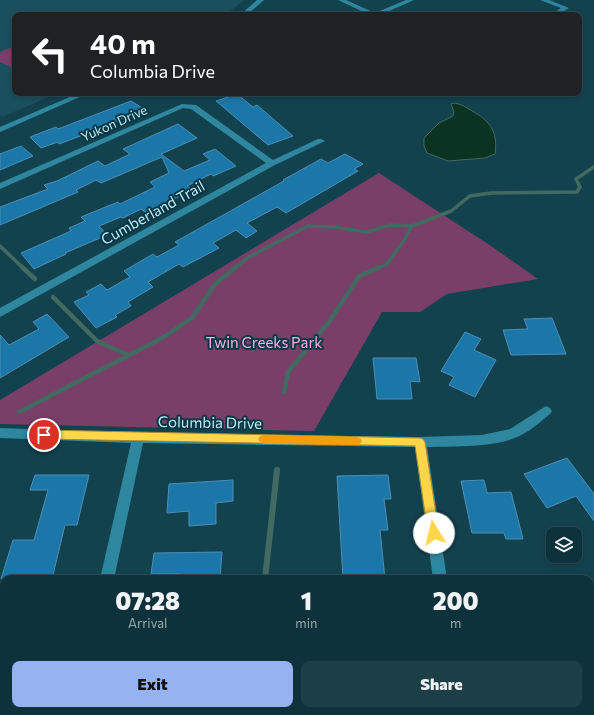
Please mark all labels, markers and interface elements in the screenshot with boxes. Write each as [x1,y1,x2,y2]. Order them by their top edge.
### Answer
text: 40 m [90,26,156,60]
icon: left [24,28,76,80]
text: Columbia Drive [90,60,215,82]
street label: Yukon Drive [78,101,150,145]
street label: Cumberland Trail [97,176,208,248]
park label: Twin Creeks Park [205,333,323,351]
street label: Columbia Drive [158,412,262,432]
pin [27,418,61,452]
icon: arrive [33,424,55,446]
position arrow [413,512,455,554]
map controls [546,527,582,563]
button: layers [546,527,582,563]
text: 07:28 [115,586,180,615]
text: 1 [301,586,312,615]
text: 200 [433,586,479,615]
text: Arrival [128,615,167,631]
text: min [295,615,317,631]
text: m [450,615,461,631]
button: Exit [12,661,293,707]
button: Share [301,661,582,707]

